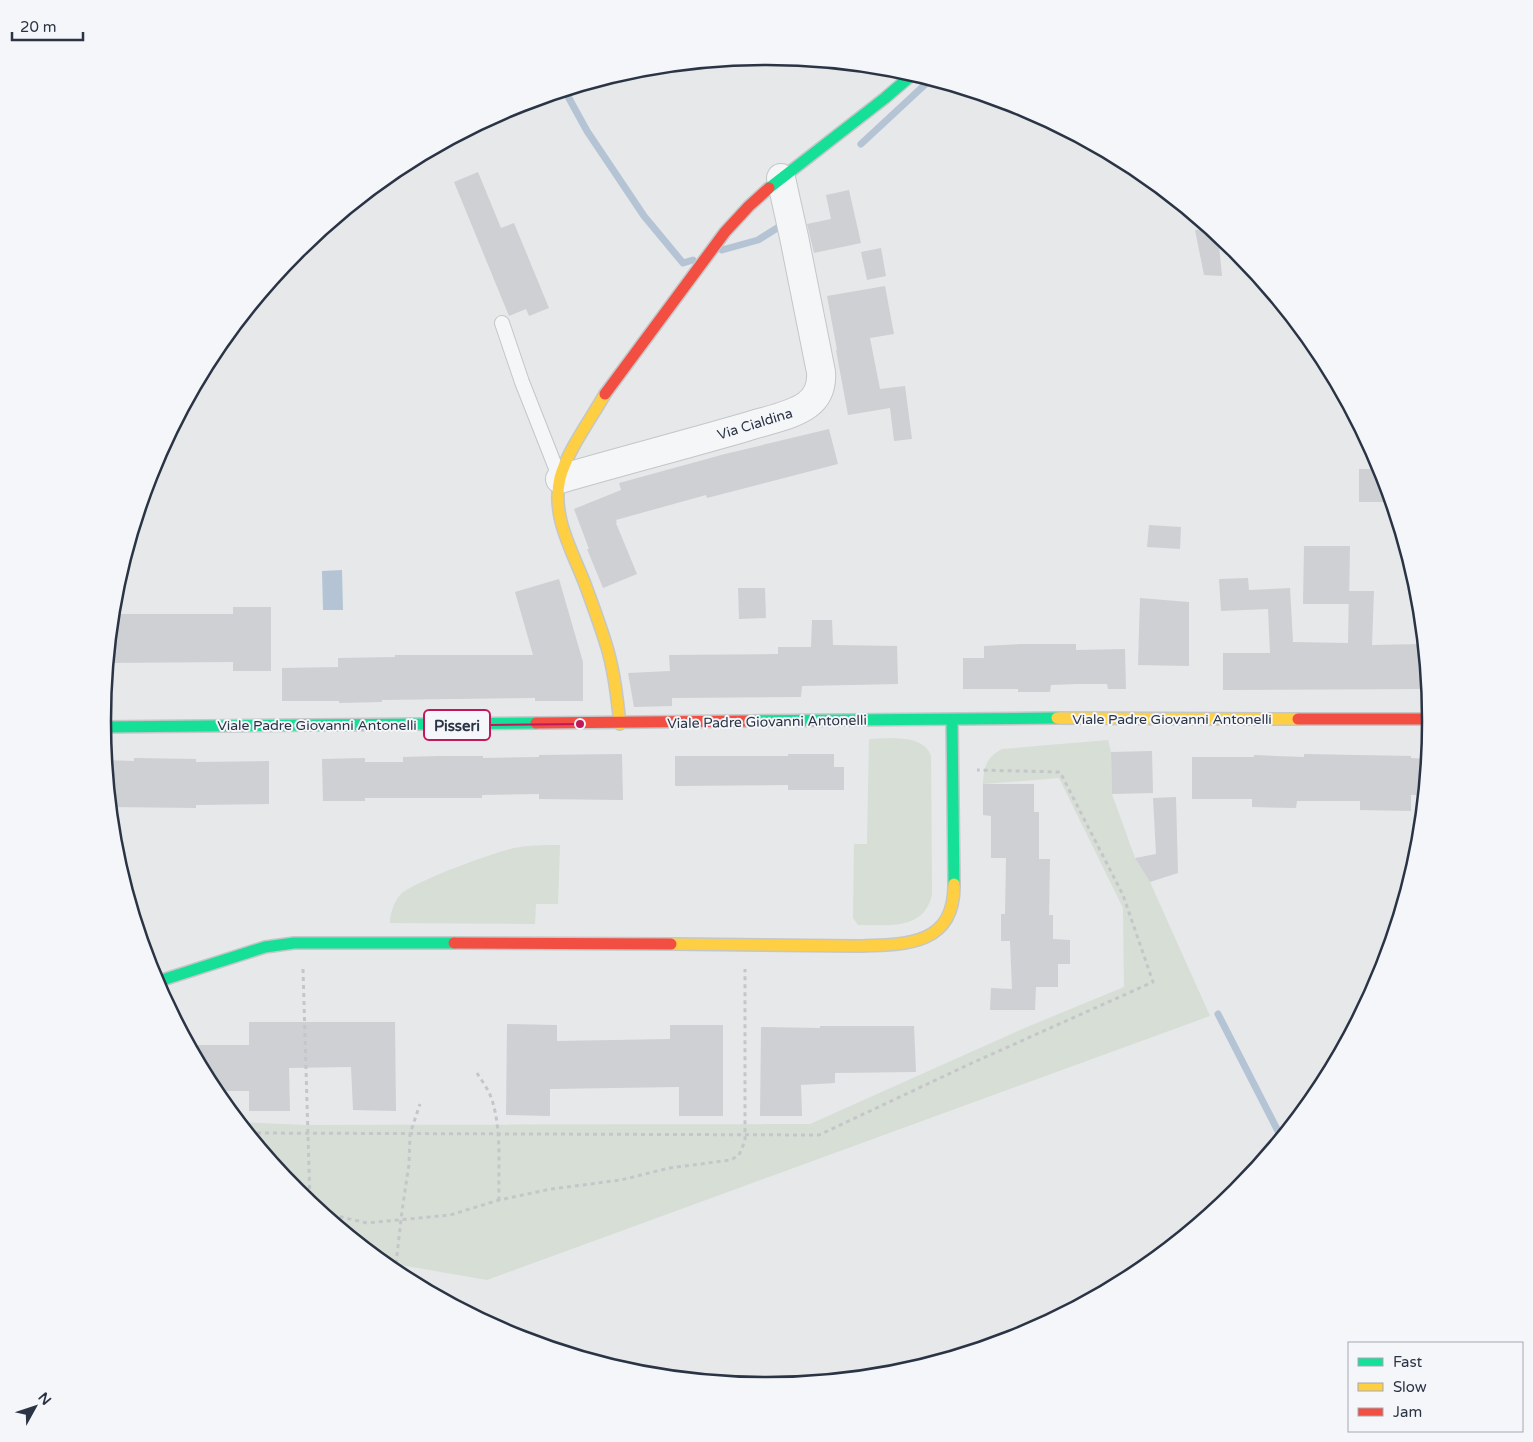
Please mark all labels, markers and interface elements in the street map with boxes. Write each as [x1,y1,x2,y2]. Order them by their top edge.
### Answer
scale bar [12,10,84,42]
text: 20 m [20,18,57,36]
street label: Via Cialdina [715,404,795,444]
callout: Pisseri [424,710,490,740]
street label: Viale Padre Giovanni Antonelli [1072,711,1272,728]
street label: Viale Padre Giovanni Antonelli [667,712,867,732]
street label: Viale Padre Giovanni Antonelli [217,717,417,734]
text: Pisseri [434,717,480,735]
legend [1348,1342,1523,1432]
text: Fast [1393,1353,1423,1371]
text: Slow [1393,1378,1427,1396]
north arrow [10,1382,60,1432]
text: N [34,1389,55,1409]
text: Jam [1393,1403,1422,1421]

